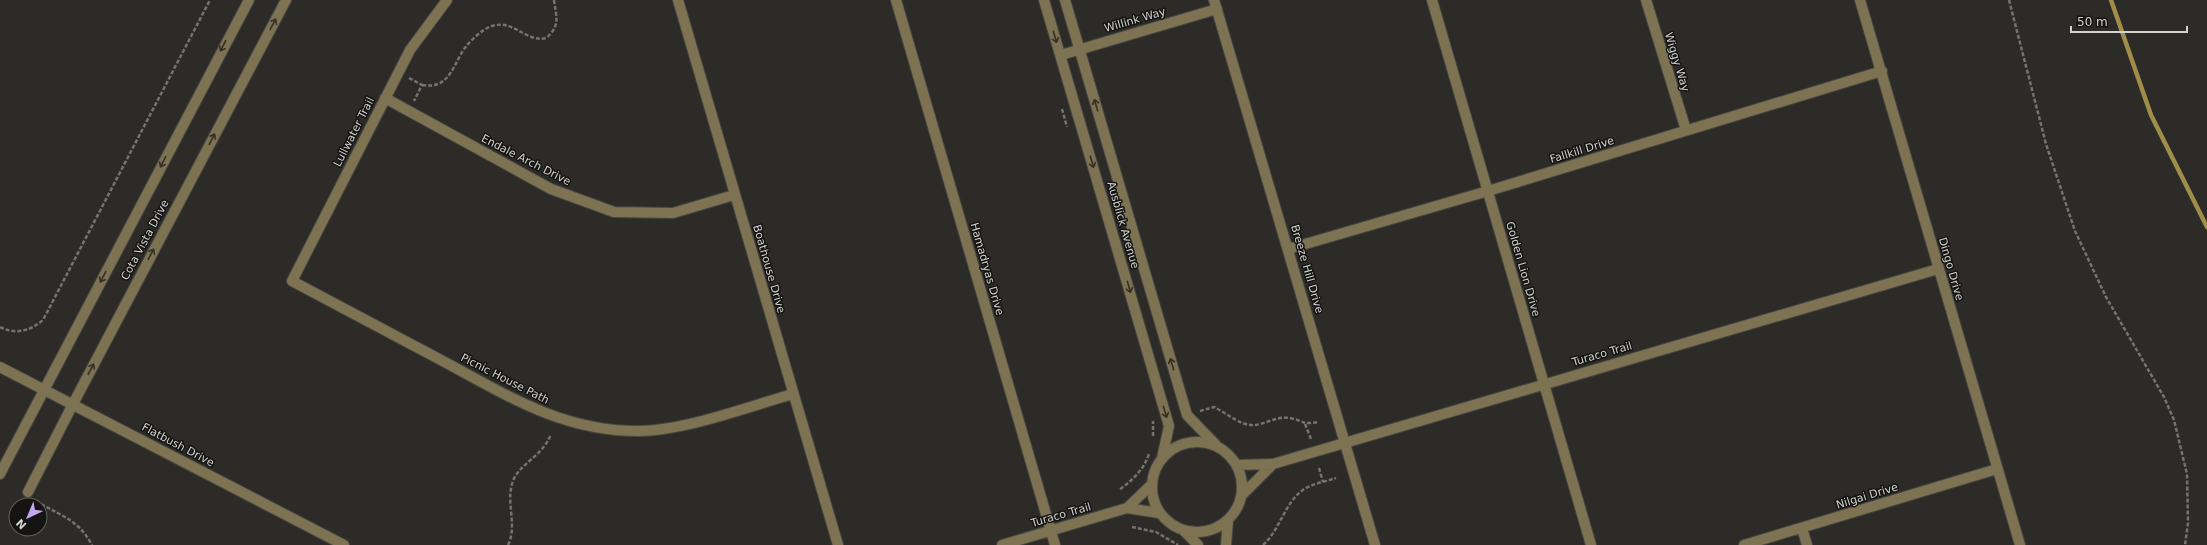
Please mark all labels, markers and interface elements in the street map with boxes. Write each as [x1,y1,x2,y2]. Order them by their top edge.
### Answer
street label: Willink Way [1103,5,1168,35]
scale bar [2071,8,2187,34]
text: 50 m [2077,15,2108,29]
one-way arrow [269,18,277,30]
one-way arrow [1052,31,1060,44]
street label: Wiggy Way [1662,31,1692,94]
one-way arrow [218,40,226,52]
street label: Lullwater Trail [331,95,377,169]
one-way arrow [1092,99,1099,112]
street label: Endale Arch Drive [479,132,573,188]
one-way arrow [209,133,216,145]
street label: Fallkill Drive [1548,134,1616,166]
one-way arrow [159,155,166,167]
one-way arrow [1089,155,1096,168]
street label: Ausblick Avenue [1104,180,1142,270]
street label: Cota Vista Drive [118,197,172,282]
street label: Golden Lion Drive [1503,220,1543,318]
street label: Hamadryas Drive [968,221,1007,317]
street label: Boathouse Drive [750,223,788,315]
street label: Breeze Hill Drive [1288,223,1326,315]
street label: Dingo Drive [1936,236,1966,302]
one-way arrow [148,248,156,260]
one-way arrow [99,271,106,283]
one-way arrow [1126,280,1133,293]
street label: Turaco Trail [1569,339,1634,369]
street label: Picnic House Path [459,351,551,407]
one-way arrow [1168,358,1175,371]
one-way arrow [88,363,95,375]
one-way arrow [1162,405,1169,418]
street label: Flatbush Drive [140,421,217,470]
street label: Nilgai Drive [1835,480,1900,512]
north arrow [8,497,48,537]
street label: Turaco Trail [1028,500,1093,530]
text: N [14,516,29,532]

